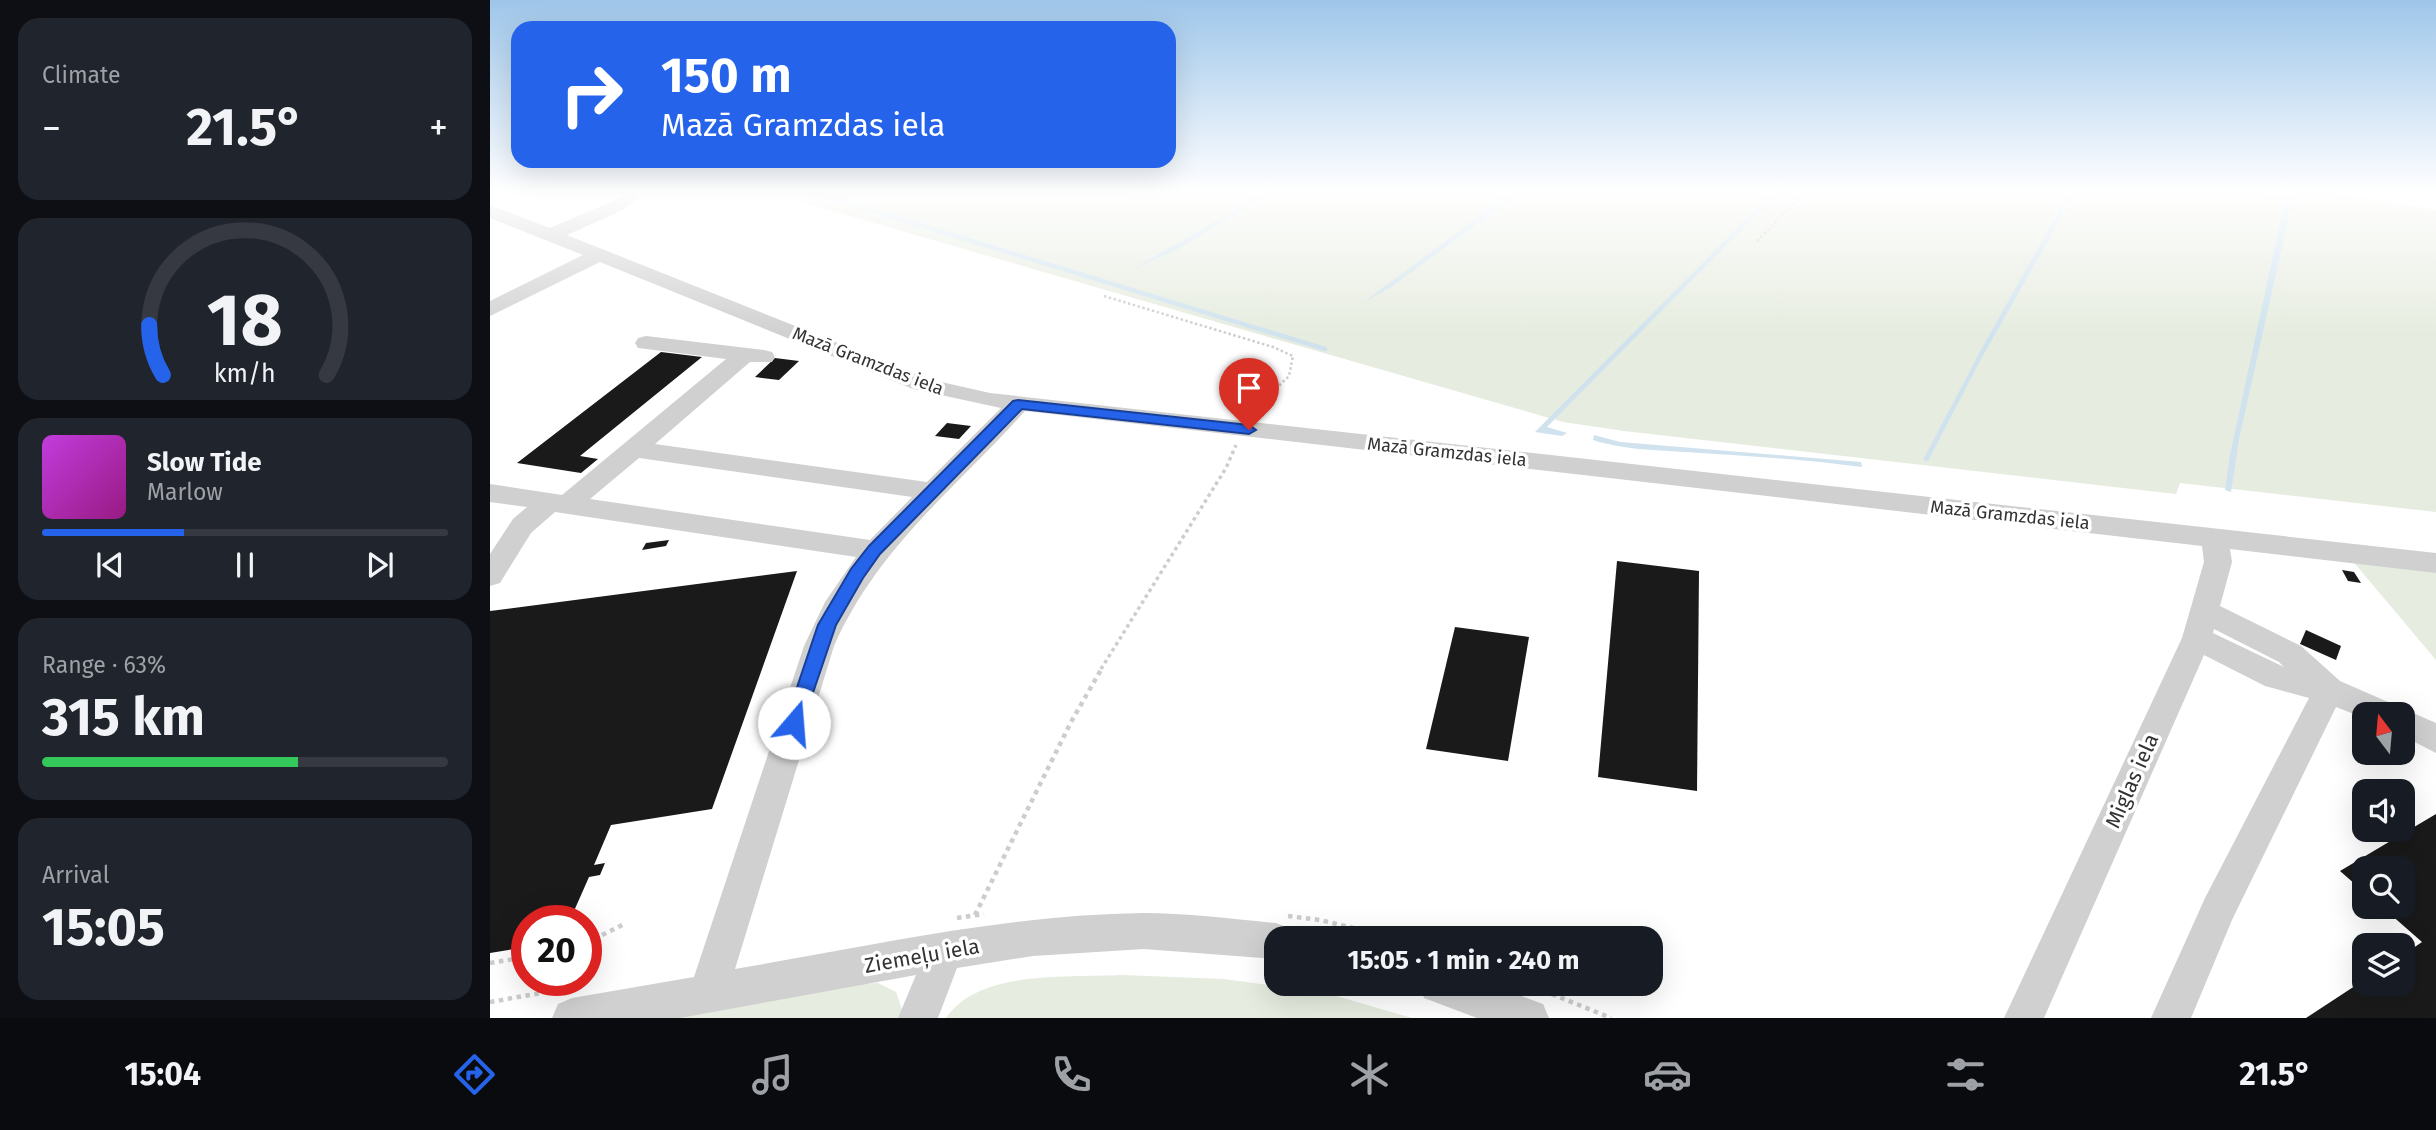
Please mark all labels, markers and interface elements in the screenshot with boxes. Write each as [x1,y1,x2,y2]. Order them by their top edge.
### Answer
text: 150 m [661,46,792,105]
icon: right [546,49,637,140]
text: Climate [42,61,121,89]
text: 21.5° [186,96,304,159]
text: − [42,105,61,151]
text: + [429,105,448,151]
text: Mazā Gramzdas iela [661,106,945,144]
text: 18 [207,277,283,364]
street label: Mazā Gramzdas iela [789,322,947,400]
pin [1219,358,1279,430]
text: km/h [214,359,276,389]
icon: arrive [1230,369,1268,407]
street label: Mazā Gramzdas iela [1366,433,1528,471]
text: Slow Tide [147,447,262,478]
text: Marlow [147,478,223,506]
street label: Mazā Gramzdas iela [1929,496,2091,534]
icon: previous [91,546,129,584]
icon: pause [226,546,264,584]
icon: next [361,546,399,584]
text: Range · 63% [42,651,166,679]
text: 315 km [42,686,205,749]
position arrow [757,686,831,760]
north arrow [2352,702,2415,765]
map controls [2352,702,2415,996]
street label: Miglas iela [2100,730,2164,832]
button: sound [2352,779,2415,842]
button: search [2352,856,2415,919]
text: Arrival [42,861,109,889]
text: 15:05 [42,896,165,959]
speed limit sign: 20 [511,905,602,996]
street label: Ziemeļu iela [862,933,982,979]
button: layers [2352,933,2415,996]
text: 15:05 · 1 min · 240 m [1348,945,1579,976]
icon: directions [450,1050,499,1099]
icon: music [748,1050,797,1099]
icon: phone [1047,1050,1096,1099]
icon: climate [1345,1050,1394,1099]
icon: car [1643,1050,1692,1099]
icon: filters [1941,1050,1990,1099]
text: 15:04 [125,1055,201,1093]
text: 21.5° [2239,1055,2311,1093]

